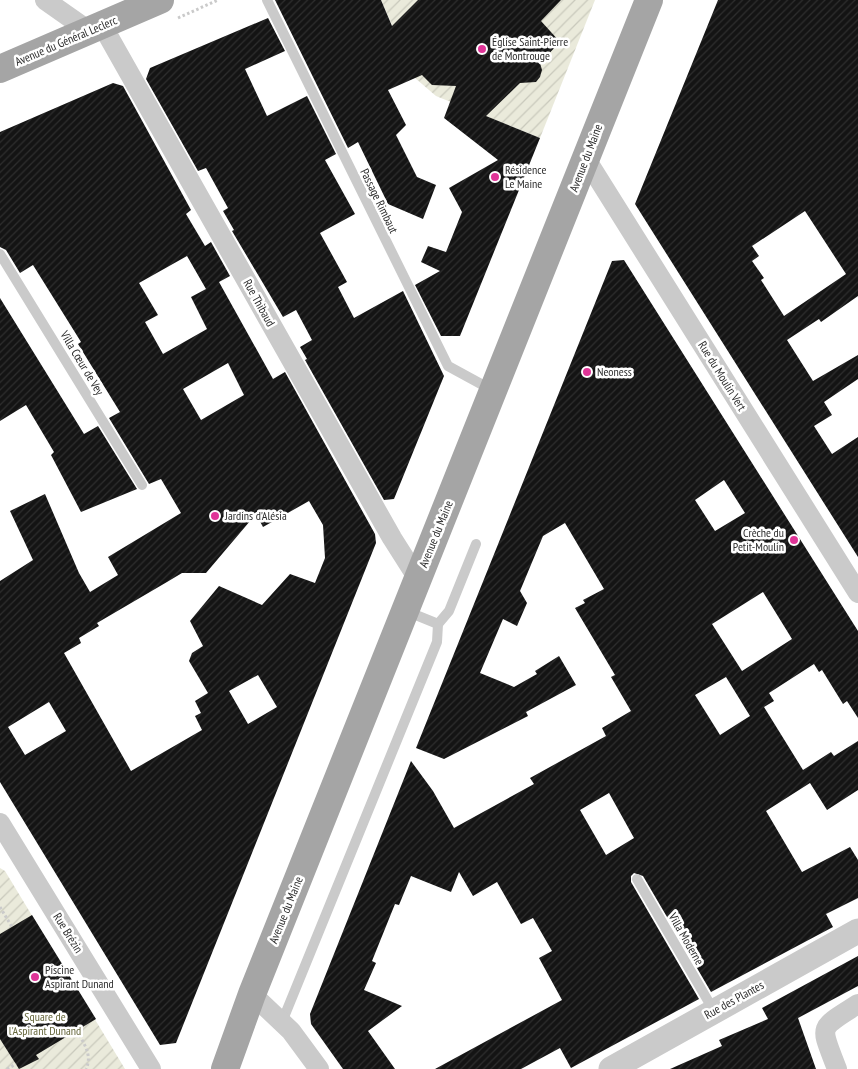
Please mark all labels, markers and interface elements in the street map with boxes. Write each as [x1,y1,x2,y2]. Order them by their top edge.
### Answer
street label: Avenue du Général Leclerc [13,12,120,69]
place label: Église Saint-Pierre de Montrouge [492,34,568,63]
marker: Église Saint-Pierre de Montrouge [476,43,488,55]
street label: Avenue du Maine [566,122,605,194]
place label: Résidence Le Maine [505,162,546,191]
street label: Passage Rimbaut [357,166,402,236]
marker: Résidence Le Maine [489,171,501,183]
street label: Rue Thibaud [240,276,279,329]
street label: Villa Cœur de Vey [57,327,108,398]
street label: Rue du Moulin Vert [695,338,750,414]
place label: Neoness [597,364,632,379]
marker: Neoness [581,366,593,378]
street label: Avenue du Maine [415,498,456,570]
place label: Jardins d'Alésia [224,508,287,523]
marker: Jardins d'Alésia [209,510,221,522]
place label: Crèche du Petit-Moulin [733,525,784,554]
marker: Crèche du Petit-Moulin [788,534,800,546]
street label: Avenue du Maine [265,874,306,946]
street label: Villa Moderne [665,909,707,967]
street label: Rue Brézin [50,910,87,956]
place label: Piscine Aspirant Dunand [45,962,114,991]
marker: Piscine Aspirant Dunand [29,971,41,983]
street label: Rue des Plantes [701,977,766,1022]
park label: Square de l'Aspirant Dunand [9,1009,81,1038]

